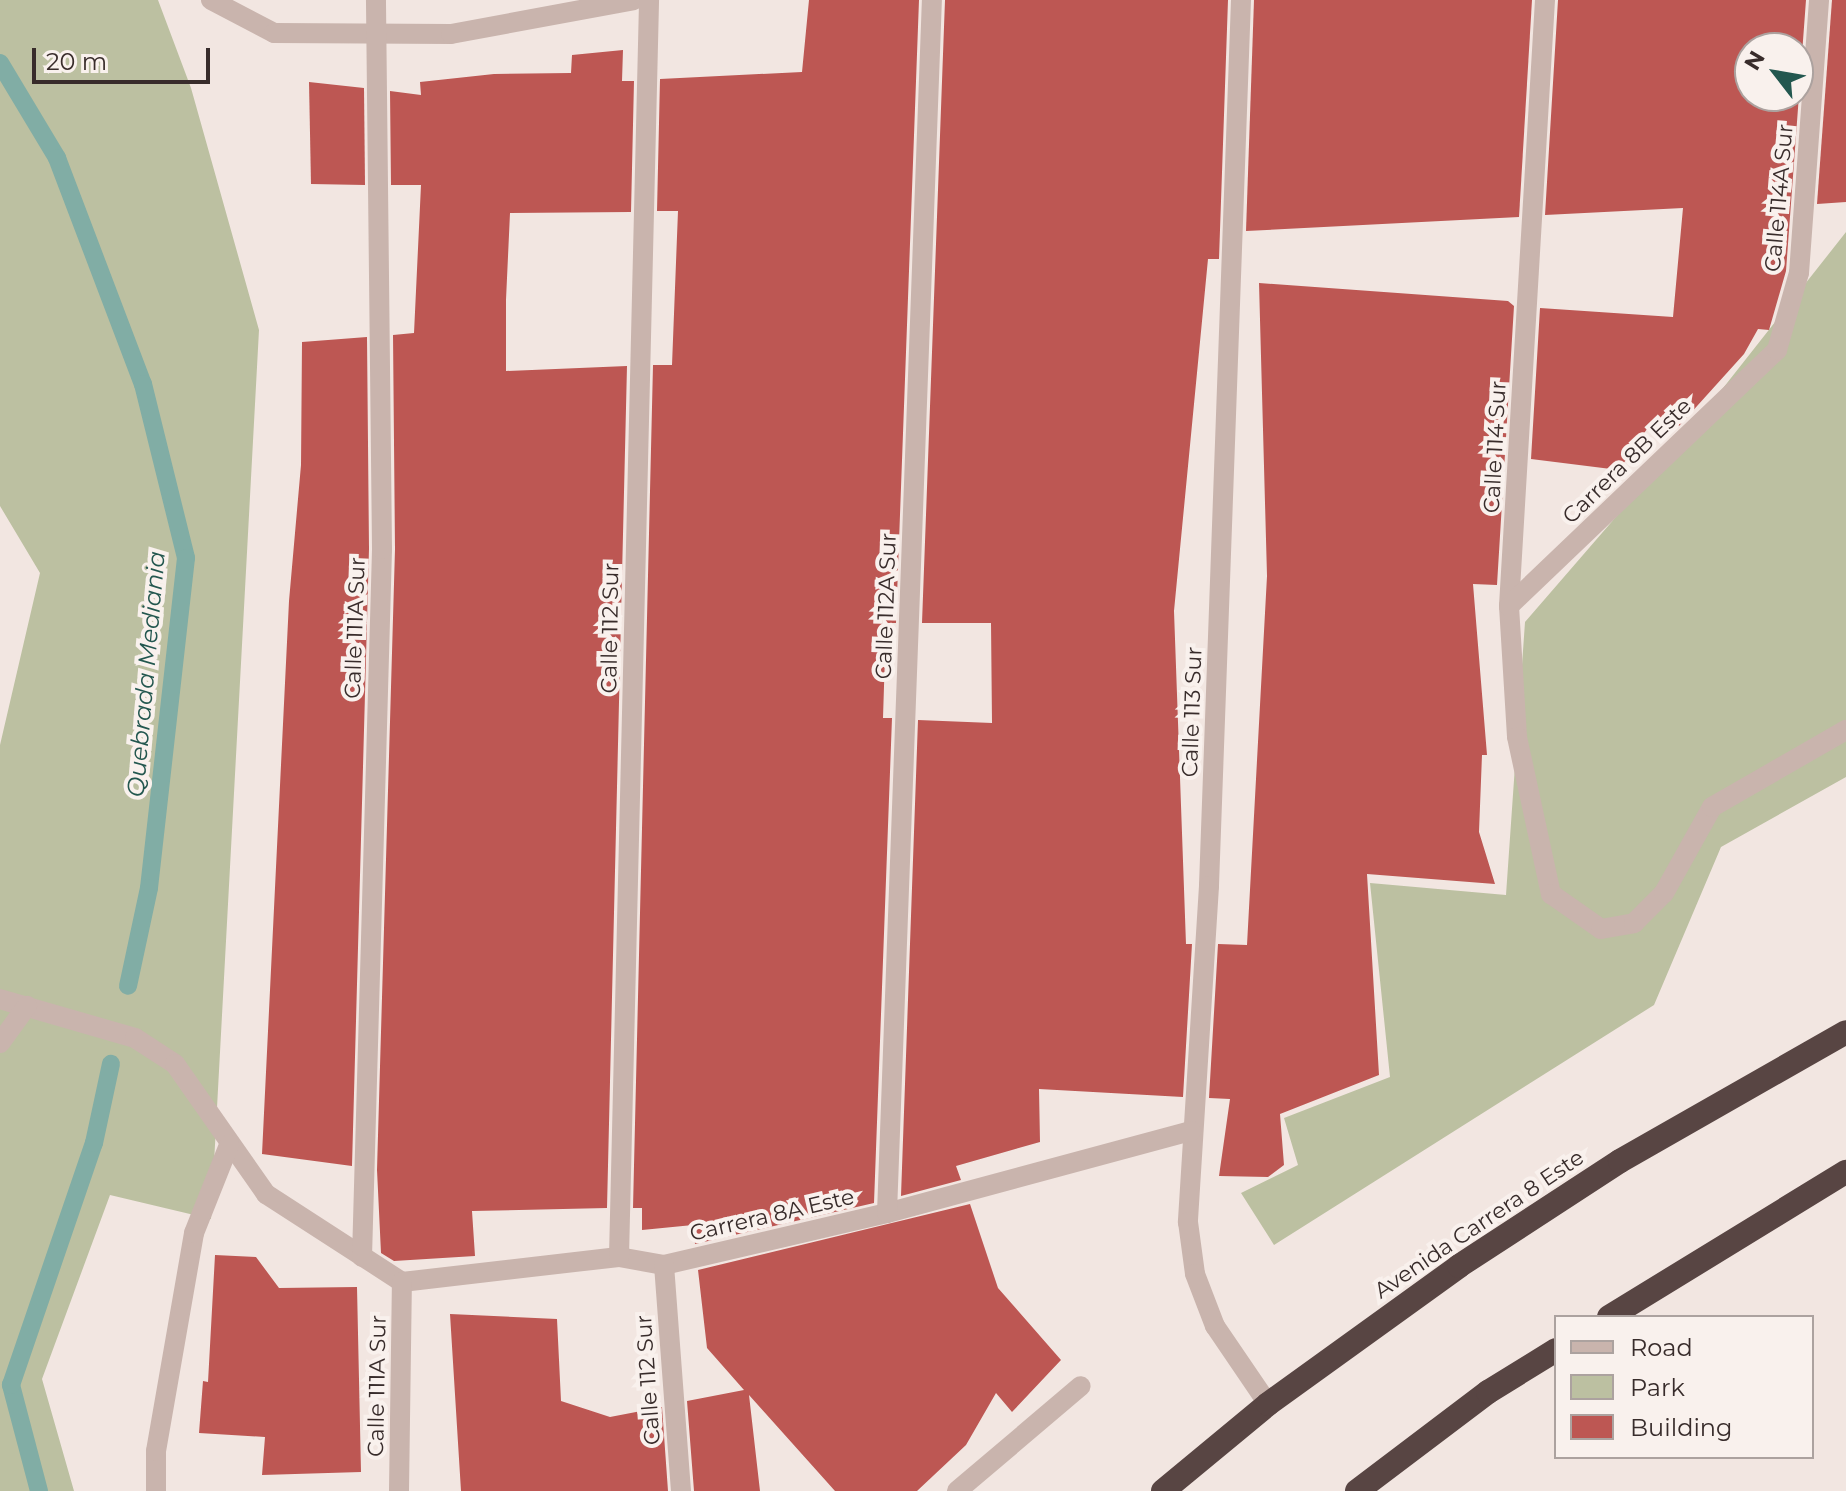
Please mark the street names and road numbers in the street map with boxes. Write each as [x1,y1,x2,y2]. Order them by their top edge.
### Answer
street label: Calle 114A Sur [1759,123,1799,273]
street label: Calle 114 Sur [1478,380,1512,514]
street label: Carrera 8B Este [1557,393,1697,529]
street label: Calle 112A Sur [870,532,902,680]
street label: Calle 111A Sur [339,557,371,699]
street label: Calle 112 Sur [596,562,624,694]
street label: Calle 113 Sur [1177,646,1207,778]
street label: Avenida Carrera 8 Este [1369,1144,1589,1304]
street label: Carrera 8A Este [687,1183,857,1247]
street label: Calle 112 Sur [630,1314,666,1446]
street label: Calle 111A Sur [363,1315,391,1457]

